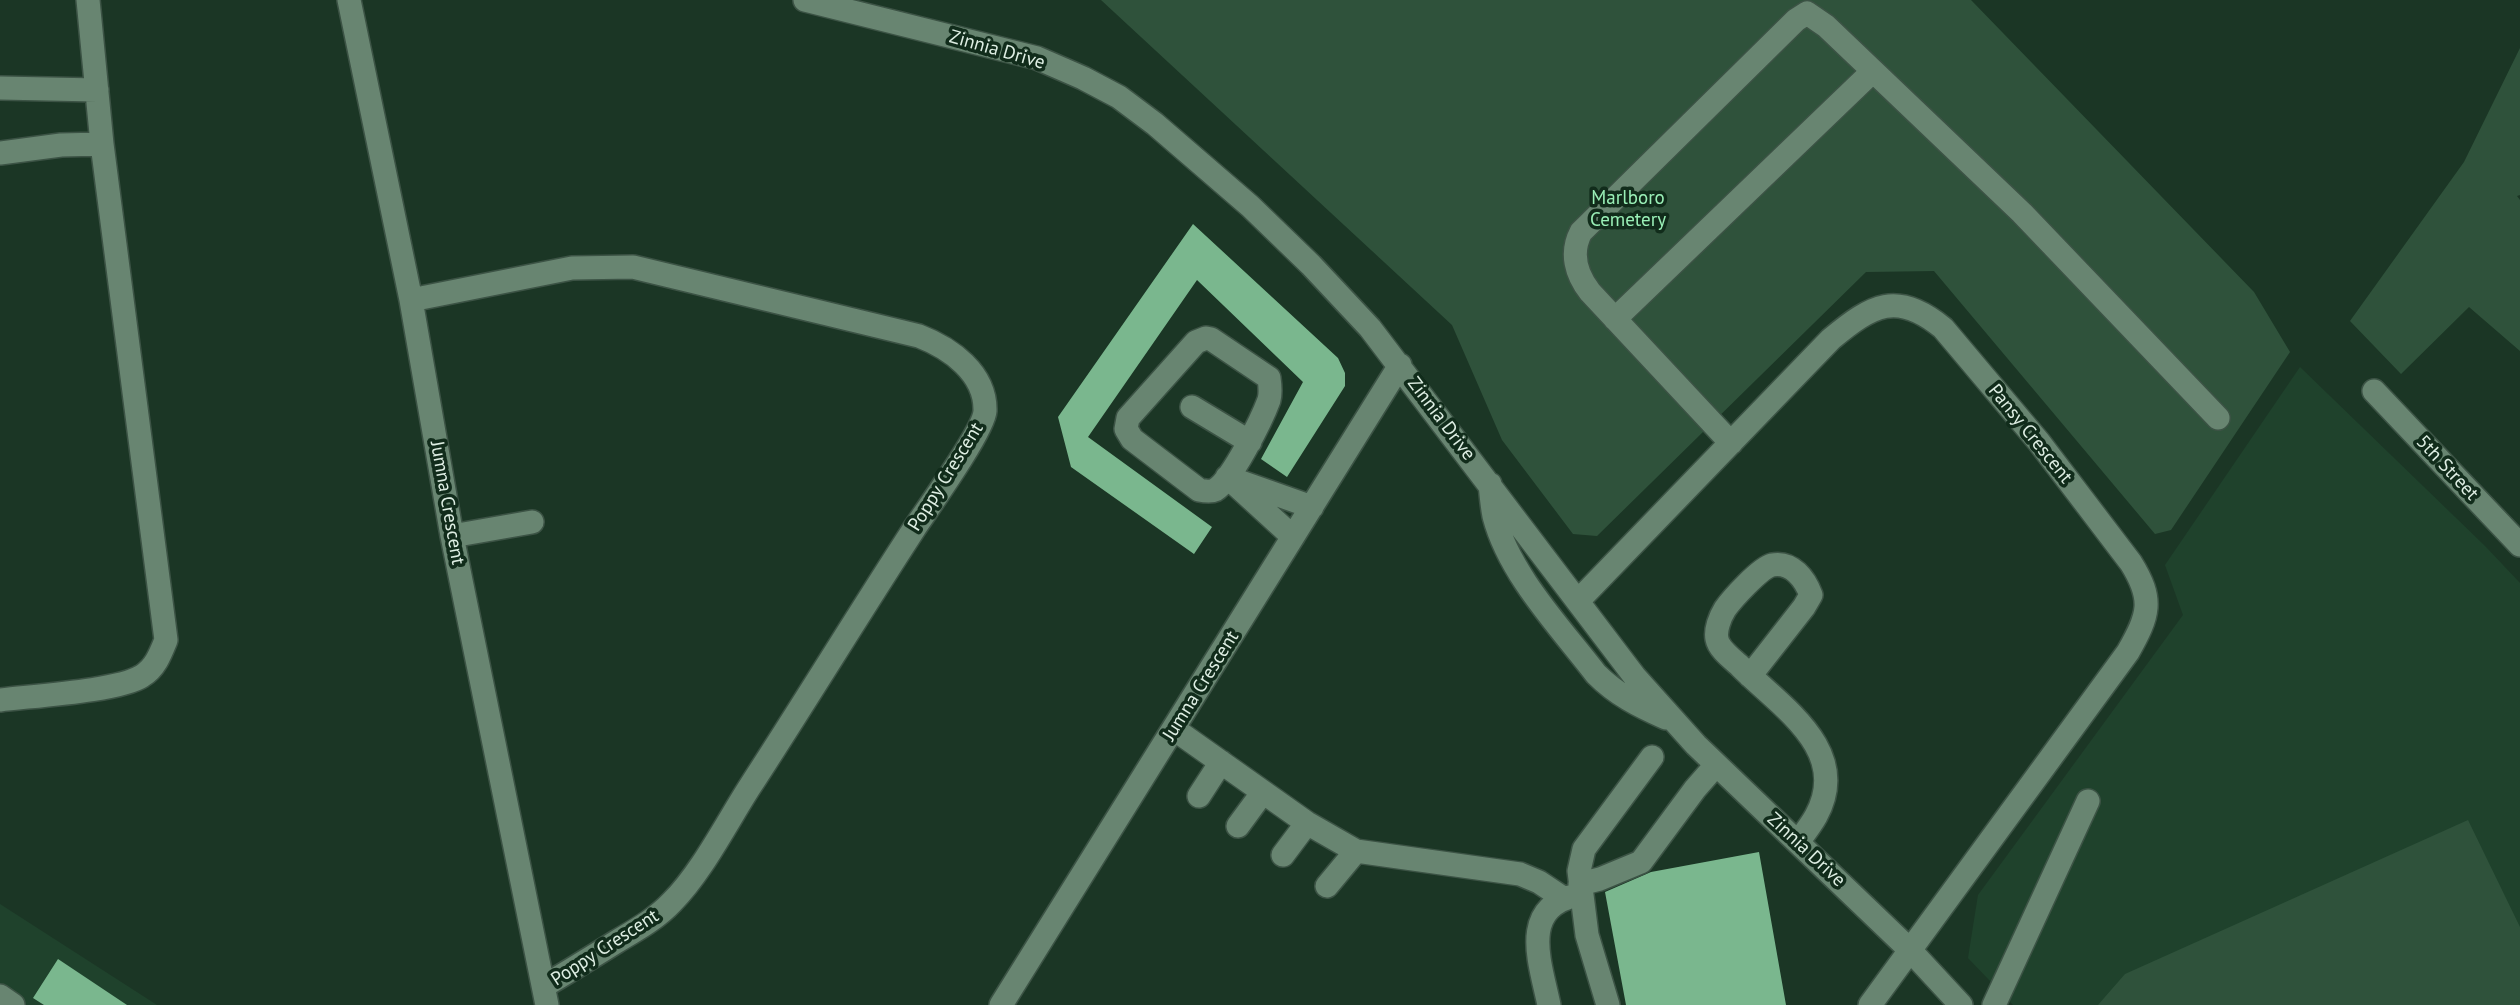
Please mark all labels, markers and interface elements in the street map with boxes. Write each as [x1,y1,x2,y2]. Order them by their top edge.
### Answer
street label: Zinnia Drive [947,25,1047,75]
park label: Marlboro Cemetery [1590,188,1666,232]
street label: Zinnia Drive [1402,373,1480,465]
street label: Pansy Crescent [1983,380,2077,488]
street label: Poppy Crescent [904,419,988,535]
street label: 5th Street [2411,431,2483,505]
street label: Jumna Crescent [425,439,469,567]
street label: Jumna Crescent [1158,627,1244,745]
street label: Zinnia Drive [1762,808,1850,892]
street label: Poppy Crescent [547,905,663,991]

